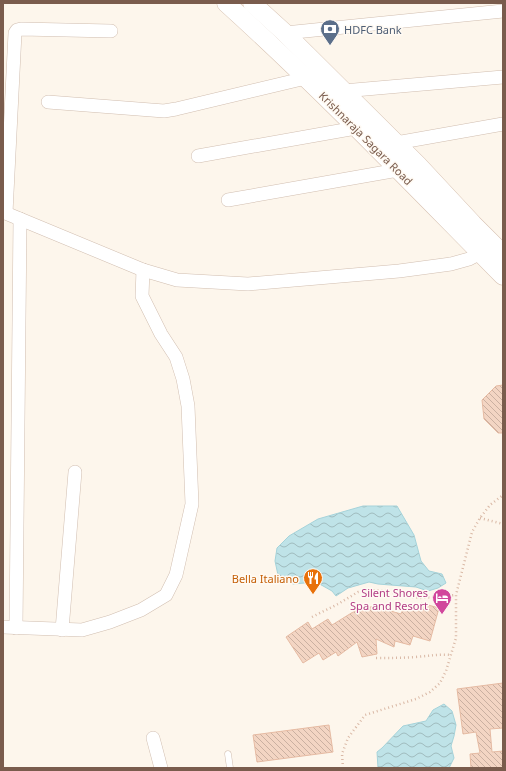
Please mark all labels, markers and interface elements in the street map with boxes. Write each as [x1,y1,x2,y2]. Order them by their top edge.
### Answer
bank icon: HDFC Bank [319,18,341,46]
place label: HDFC Bank [344,22,402,37]
street label: Krishnaraja Sagara Road [316,88,416,188]
restaurant icon: Bella Italiano [302,567,324,595]
place label: Bella Italiano [232,571,299,586]
place label: Silent Shores Spa and Resort [350,585,428,613]
hotel icon: Silent Shores Spa and Resort [431,587,453,615]

